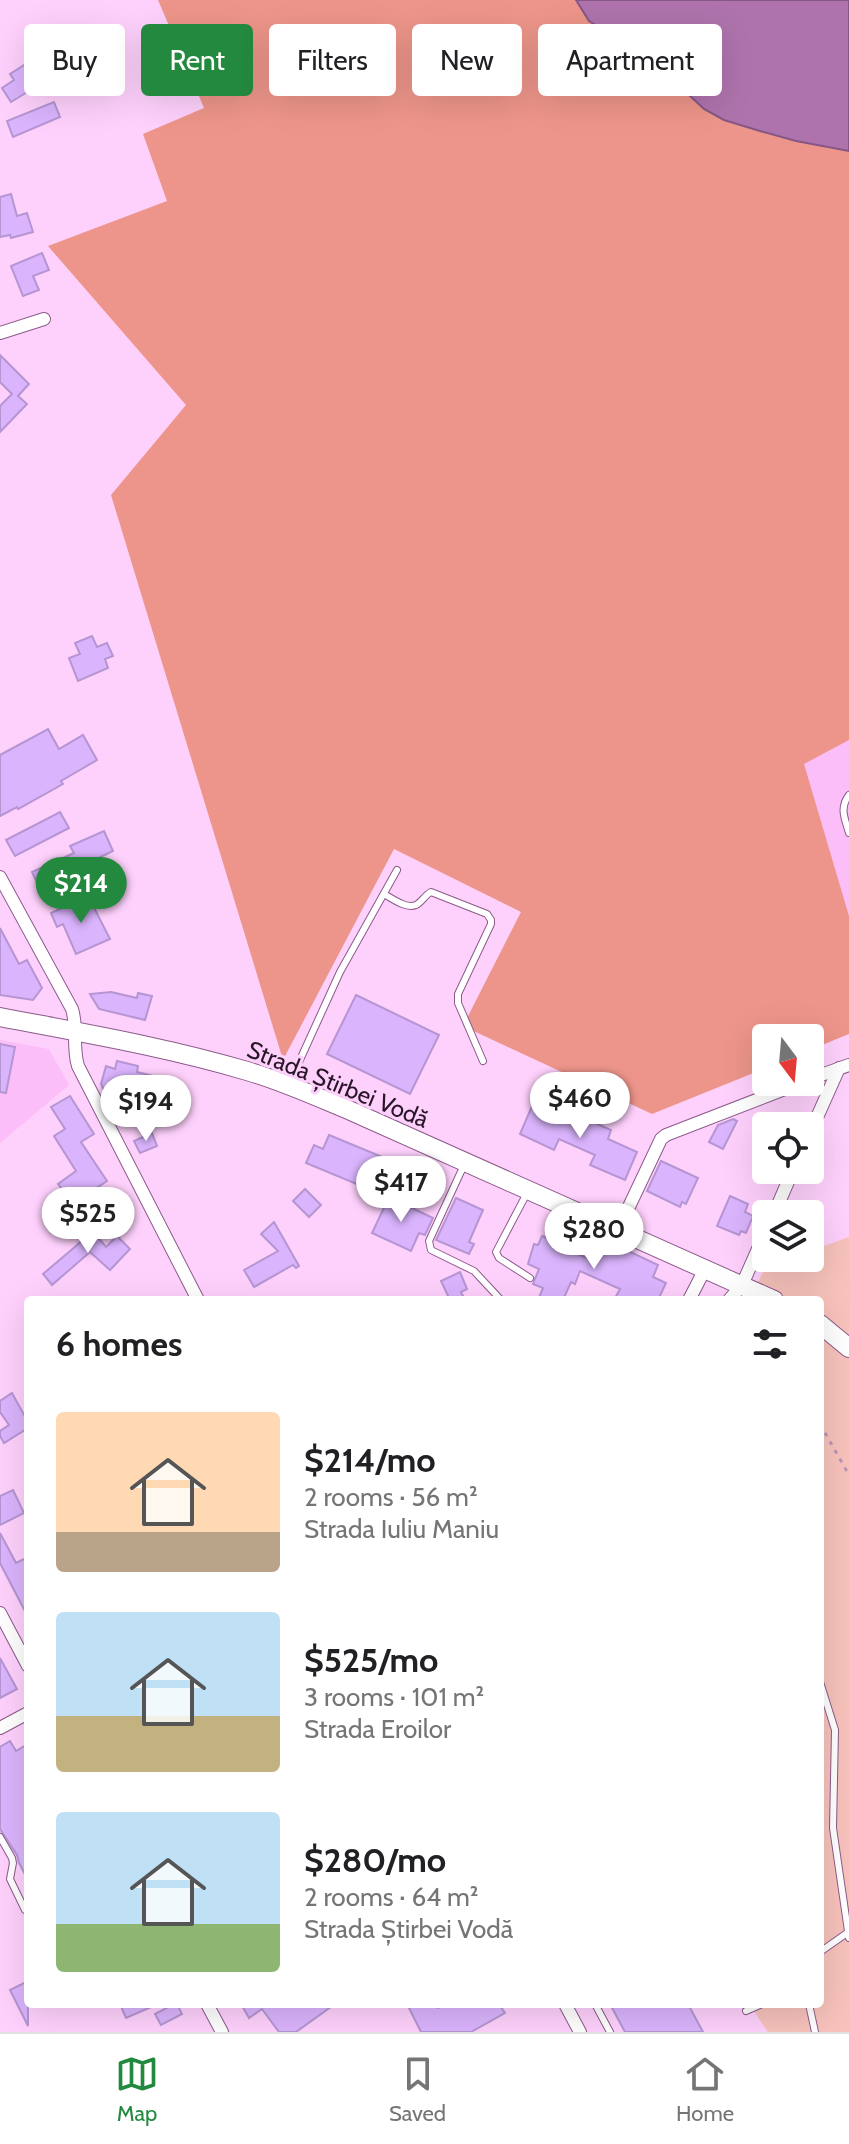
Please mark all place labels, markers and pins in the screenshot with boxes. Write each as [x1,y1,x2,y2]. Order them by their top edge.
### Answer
pin: $214 [34,857,128,925]
pin: $460 [533,1072,627,1140]
pin: $194 [99,1075,193,1143]
pin: $417 [354,1156,448,1224]
pin: $525 [41,1187,135,1255]
pin: $280 [547,1203,641,1271]

